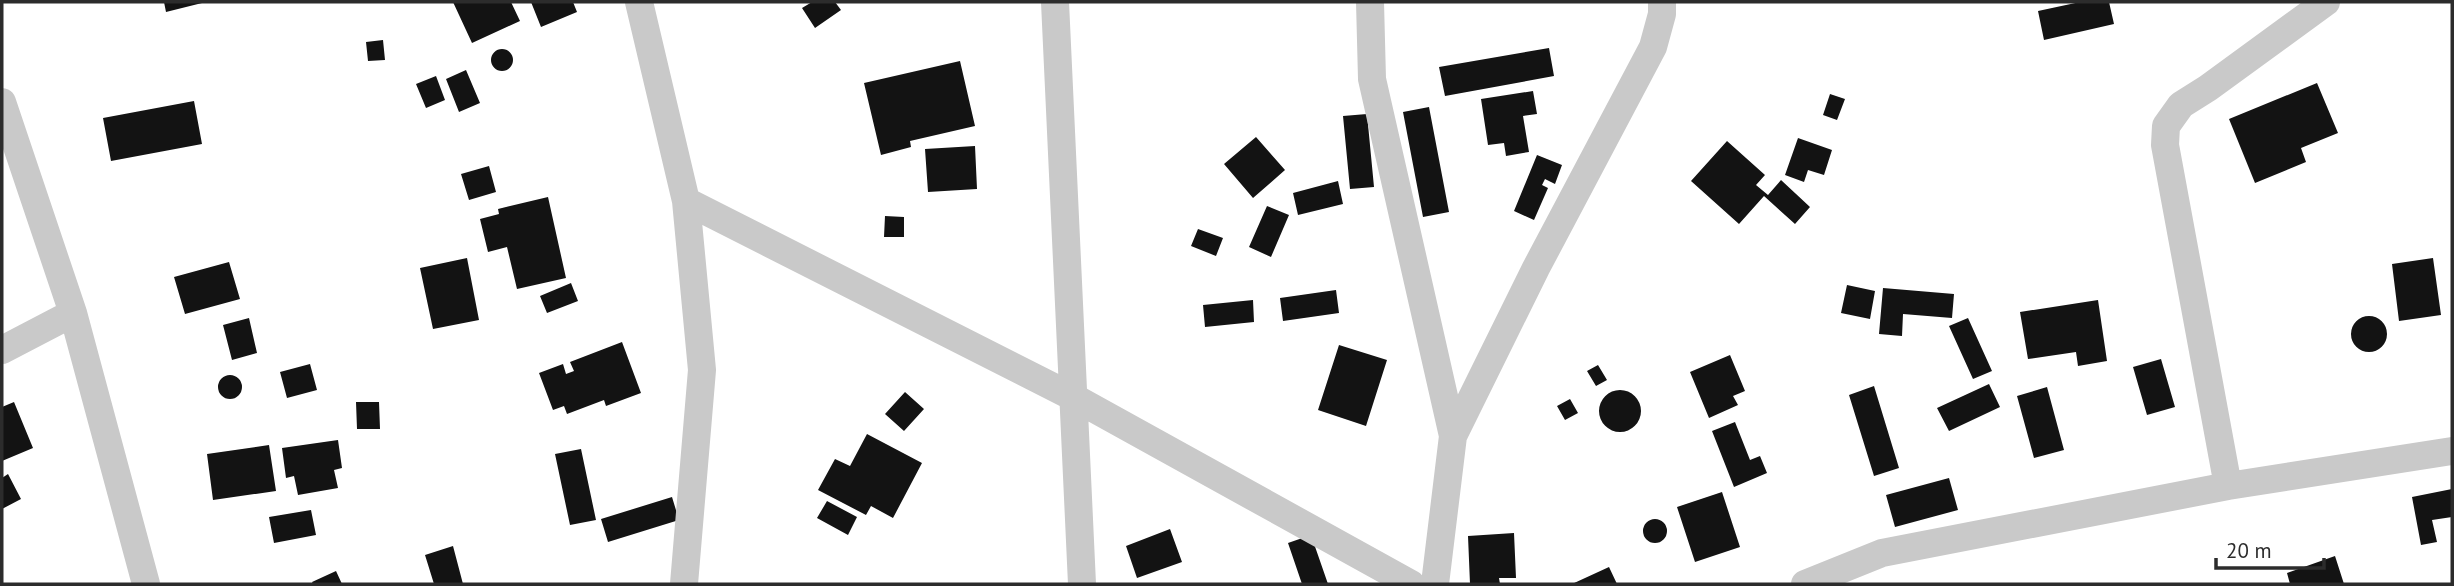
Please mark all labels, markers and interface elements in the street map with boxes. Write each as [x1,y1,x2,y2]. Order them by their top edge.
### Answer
scale bar [2216,526,2324,570]
text: 20 m [2226,537,2272,564]

